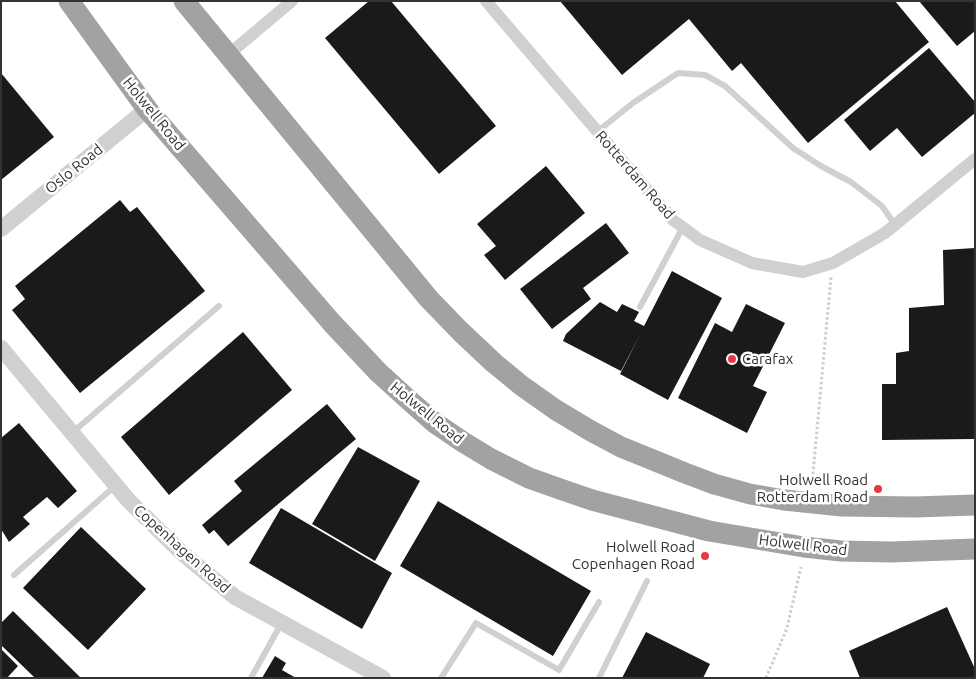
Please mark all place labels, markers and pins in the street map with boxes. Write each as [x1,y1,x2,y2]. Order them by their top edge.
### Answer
place label: Carafax [742,350,793,368]
marker: Carafax [726,353,738,365]
place label: Holwell Road Rotterdam Road [757,471,868,506]
marker: Holwell Road Rotterdam Road [872,483,884,495]
place label: Holwell Road Copenhagen Road [572,538,695,573]
marker: Holwell Road Copenhagen Road [699,550,711,562]

